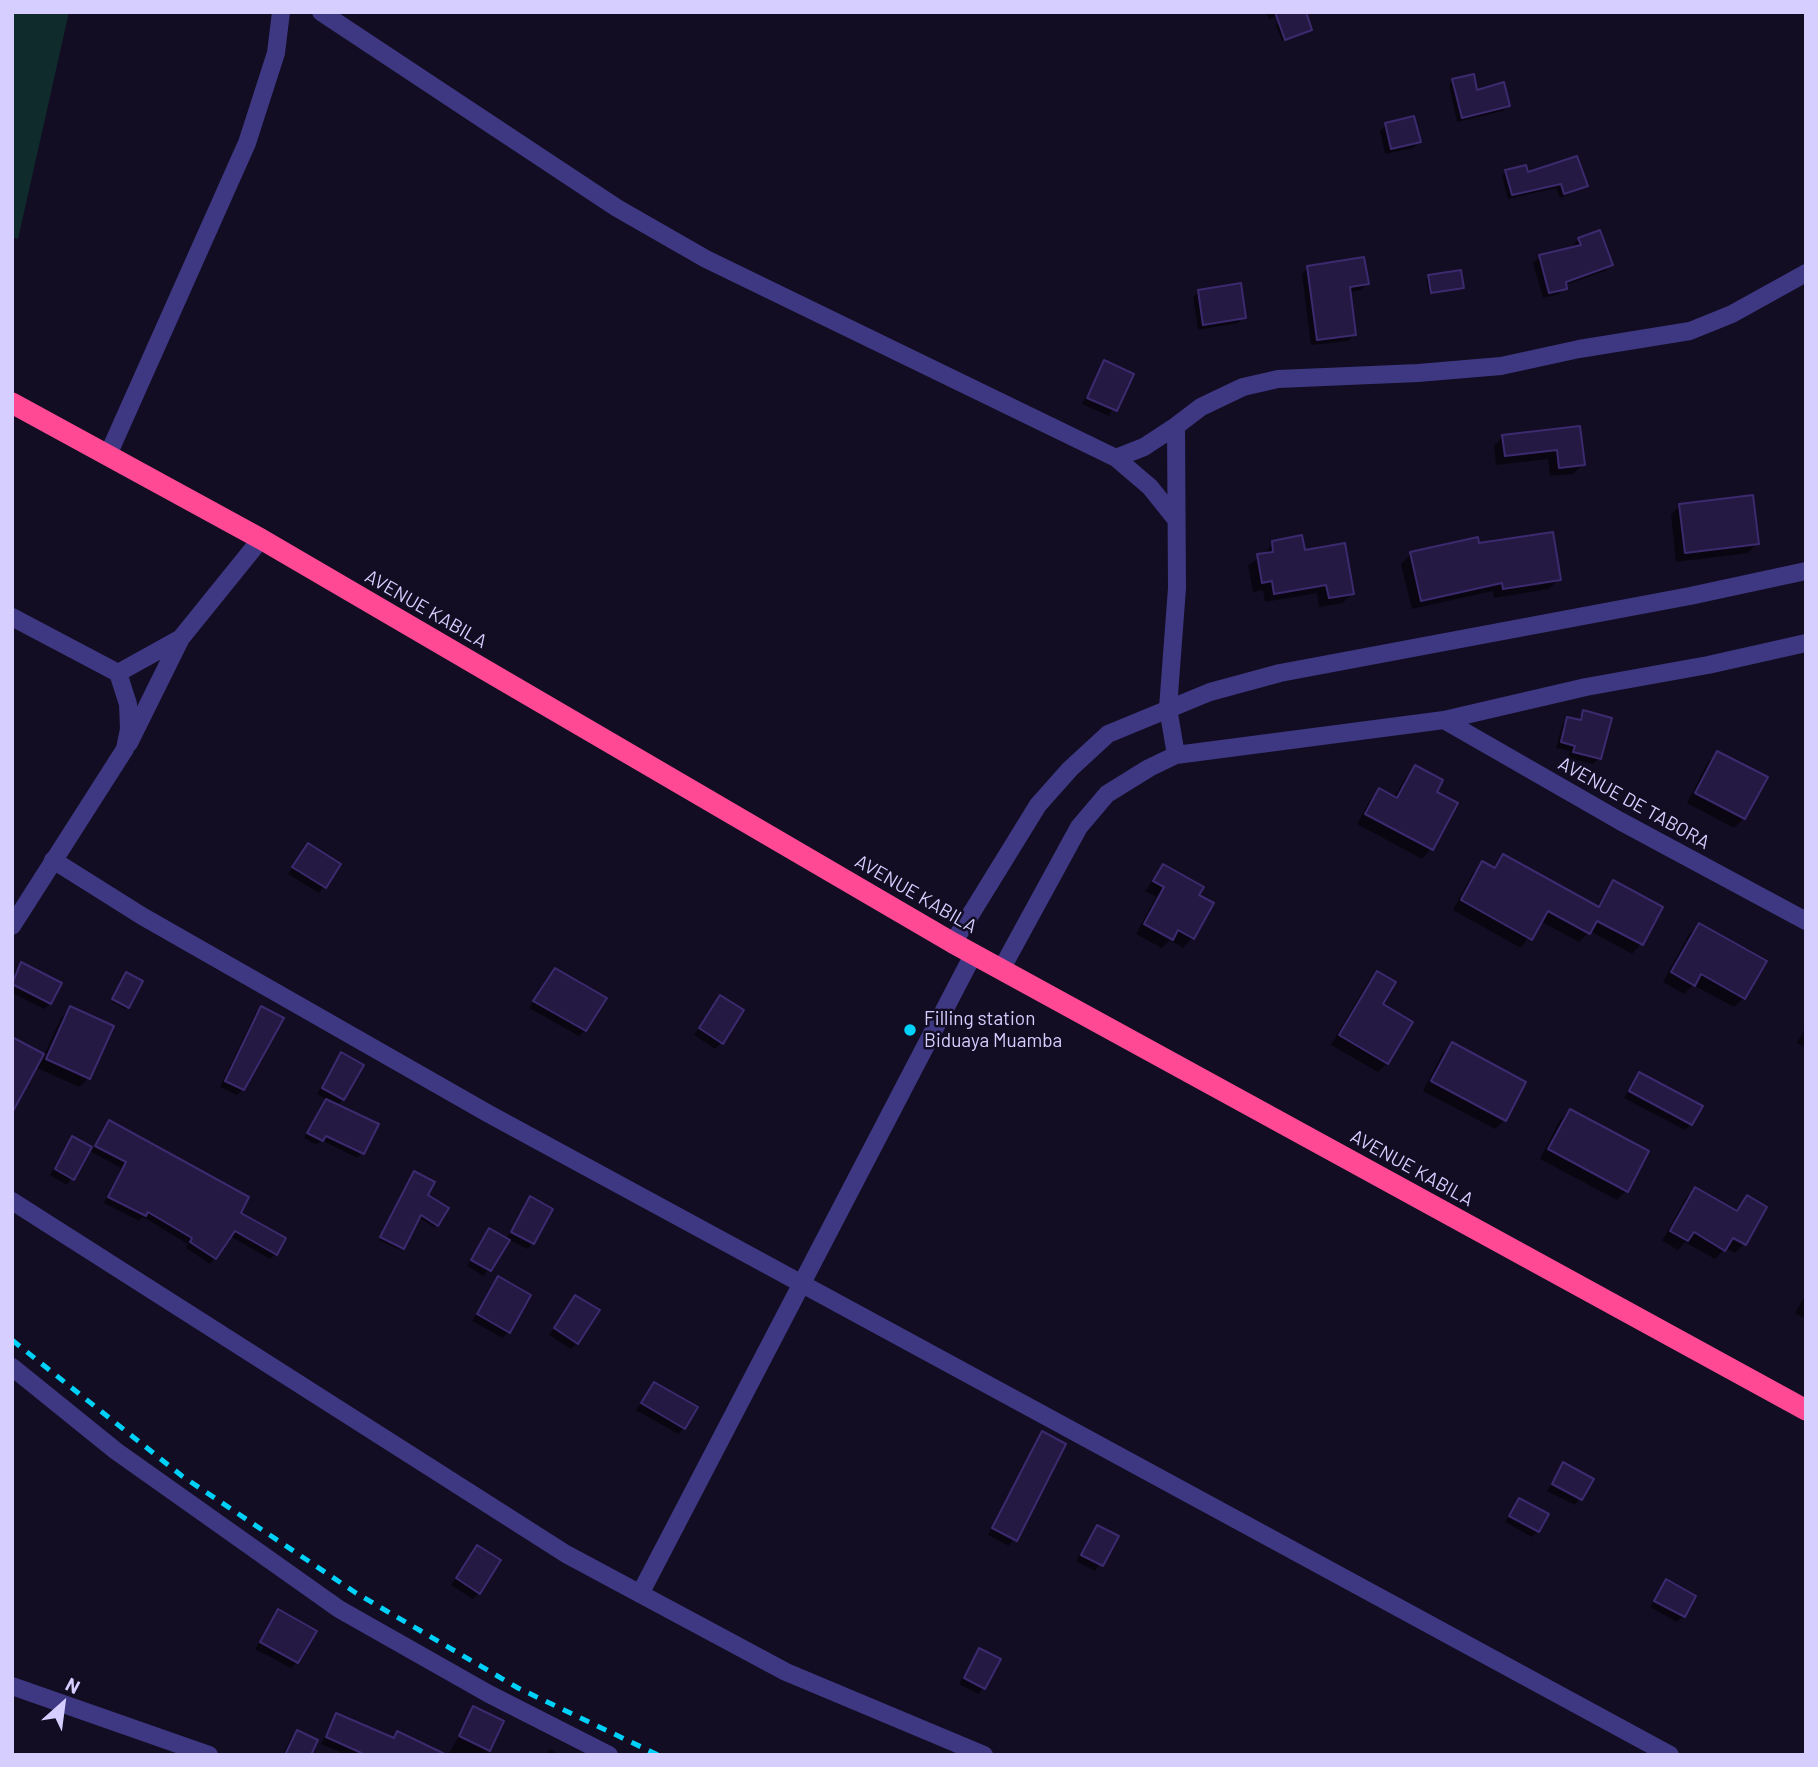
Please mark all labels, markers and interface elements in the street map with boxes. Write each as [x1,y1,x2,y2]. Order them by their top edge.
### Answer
street label: AVENUE KABILA [361,565,491,653]
street label: AVENUE DE TABORA [1554,752,1714,854]
street label: AVENUE KABILA [851,850,981,938]
place label: Filling station Biduaya Muamba [924,1008,1062,1052]
marker: Filling station Biduaya Muamba [902,1022,918,1038]
street label: AVENUE KABILA [1347,1125,1477,1211]
north arrow [28,1669,98,1739]
text: N [62,1672,84,1698]

